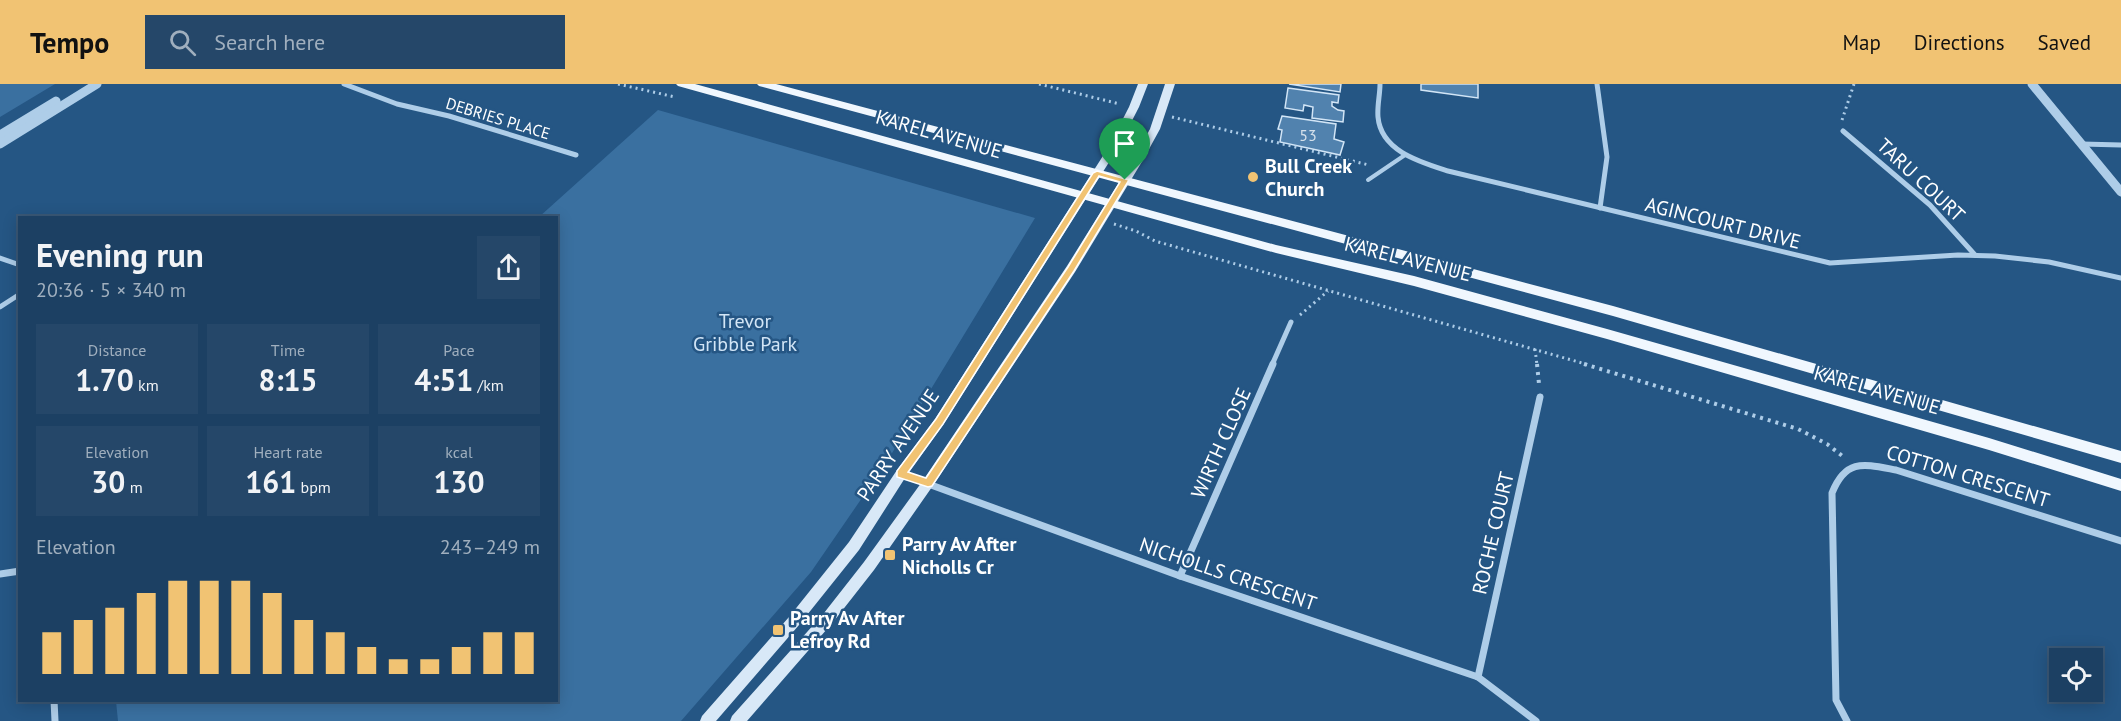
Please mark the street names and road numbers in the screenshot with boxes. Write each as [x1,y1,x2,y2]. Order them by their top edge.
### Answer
street label: DEBRIES PLACE [443,93,553,143]
street label: KAREL AVENUE [873,104,1005,164]
street label: TARU COURT [1871,133,1971,227]
street label: AGINCOURT DRIVE [1642,191,1804,255]
street label: KAREL AVENUE [1342,231,1474,287]
street label: KAREL AVENUE [1811,360,1943,420]
street label: PARRY AVENUE [851,384,945,506]
street label: WIRTH CLOSE [1185,384,1257,502]
street label: COTTON CRESCENT [1883,439,2053,513]
street label: ROCHE COURT [1466,469,1520,597]
street label: NICHOLLS CRESCENT [1136,531,1320,617]

